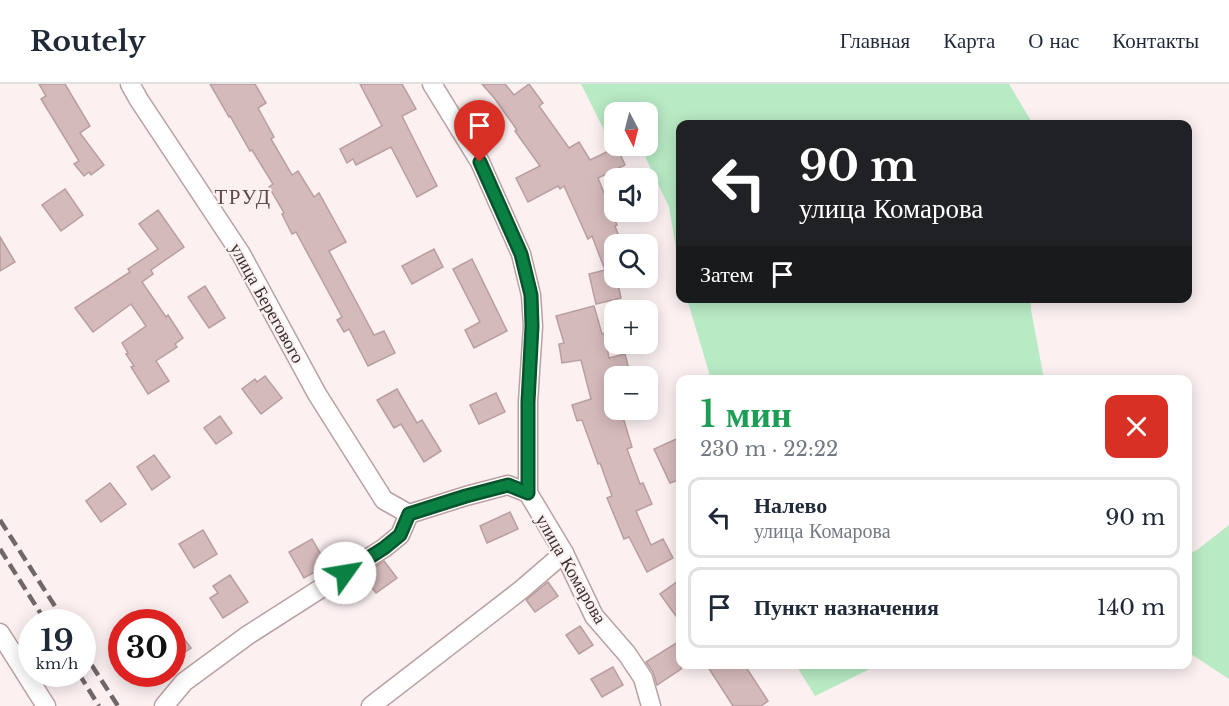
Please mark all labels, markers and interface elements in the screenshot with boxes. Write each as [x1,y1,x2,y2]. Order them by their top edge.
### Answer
text: Routely [30,24,146,59]
text: Главная [840,28,910,54]
text: Карта [943,28,995,54]
text: О нас [1028,28,1079,54]
text: Контакты [1112,28,1199,54]
pin [454,100,505,162]
north arrow [604,102,658,156]
map controls [604,102,658,420]
icon: arrive [463,109,496,142]
text: 90 m [799,140,917,192]
icon: left [700,144,778,222]
button: sound [604,168,658,222]
district label: ТРУД [214,184,272,210]
text: улица Комарова [799,192,983,225]
button: search [604,234,658,288]
street label: улица Берегового [225,239,309,367]
icon: arrive [766,258,799,291]
text: Затем [700,261,754,288]
button: + [604,300,658,354]
button: − [604,366,658,420]
text: 1 мин [700,392,792,437]
button: close [1105,395,1168,458]
text: 230 m · 22:22 [700,437,838,461]
text: Налево [754,492,827,519]
icon: left [703,501,736,534]
text: 90 m [1105,504,1165,531]
street label: улица Комарова [531,510,611,628]
text: улица Комарова [754,519,891,543]
position arrow [313,541,377,605]
icon: arrive [703,591,736,624]
text: Пункт назначения [754,594,939,621]
text: 140 m [1097,594,1165,621]
speed limit sign: 30 [108,609,186,687]
text: 19 [40,622,74,659]
text: km/h [36,654,78,673]

